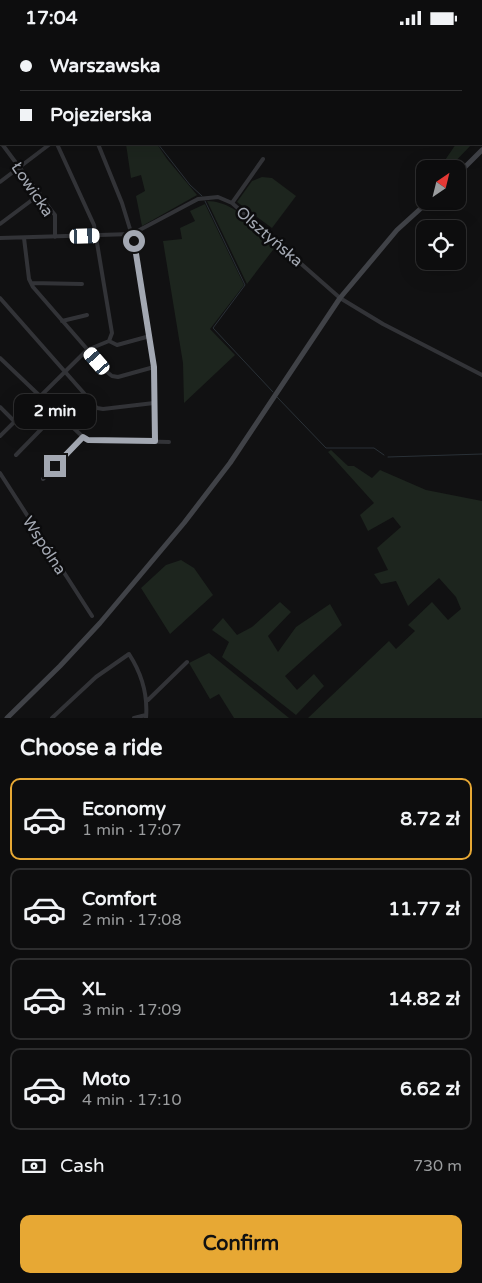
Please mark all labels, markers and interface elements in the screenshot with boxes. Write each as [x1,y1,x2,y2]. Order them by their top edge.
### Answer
text: 17:04 [25,7,78,29]
text: Warszawska [50,55,161,77]
text: Pojezierska [50,104,152,126]
street label: Łowicka [7,158,58,221]
north arrow [416,160,466,210]
map controls [416,160,466,270]
street label: Olsztyńska [232,202,307,271]
button: locate [416,220,466,270]
car [69,228,100,244]
route start [123,230,145,252]
car [81,345,112,377]
callout: 2 min [14,393,96,429]
text: 2 min [34,401,76,421]
route end [44,455,66,477]
street label: Wspólna [18,513,70,579]
text: Choose a ride [20,735,163,761]
icon: car [22,797,67,842]
text: Economy [82,798,166,820]
text: 8.72 zł [400,808,460,830]
text: 1 min · 17:07 [82,820,181,840]
icon: car [22,887,67,932]
text: Comfort [82,888,156,910]
text: 11.77 zł [388,898,460,920]
text: 2 min · 17:08 [82,910,181,930]
icon: car [22,977,67,1022]
text: XL [82,978,106,1000]
text: 14.82 zł [388,988,460,1010]
text: 3 min · 17:09 [82,1000,181,1020]
icon: car [22,1067,67,1112]
text: Moto [82,1068,130,1090]
text: 6.62 zł [400,1078,460,1100]
text: 4 min · 17:10 [82,1090,181,1110]
icon: cash [20,1152,48,1180]
text: Cash [60,1155,105,1177]
text: 730 m [413,1156,462,1176]
button: Confirm [20,1215,462,1273]

